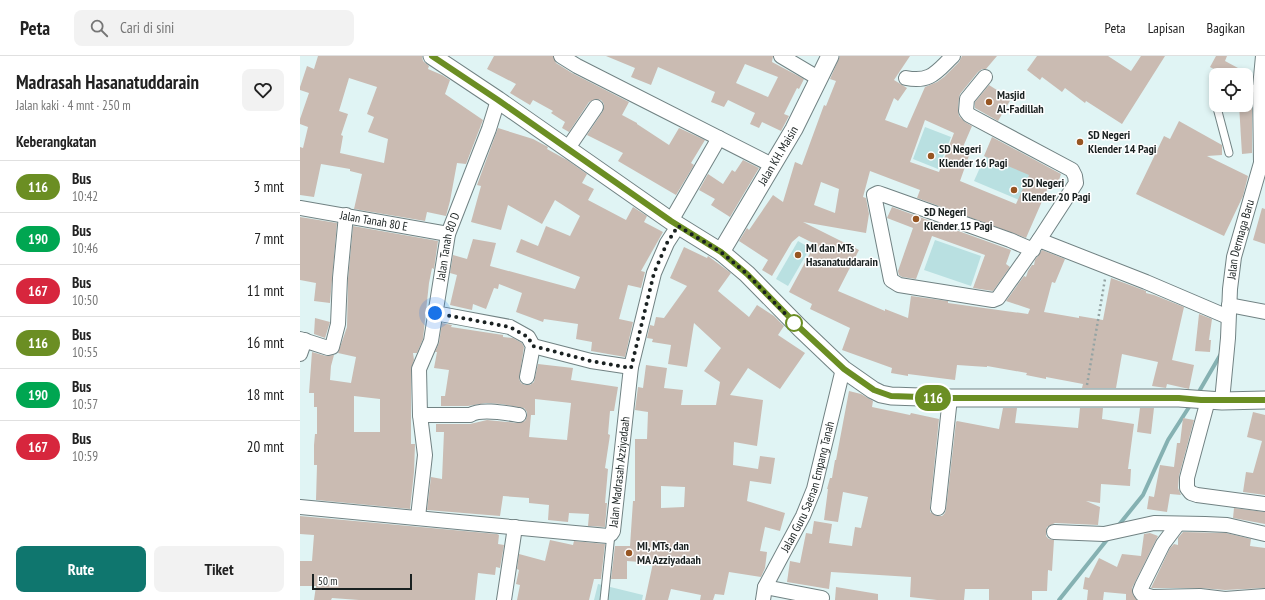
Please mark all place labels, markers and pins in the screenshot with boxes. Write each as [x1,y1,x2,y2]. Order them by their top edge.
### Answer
place label: Masjid Al-Fadillah [996,87,1044,116]
marker: Masjid Al-Fadillah [984,97,994,107]
place label: SD Negeri Klender 14 Pagi [1088,127,1157,156]
marker: SD Negeri Klender 14 Pagi [1075,137,1085,147]
place label: SD Negeri Klender 16 Pagi [939,141,1008,170]
marker: SD Negeri Klender 16 Pagi [926,151,936,161]
place label: SD Negeri Klender 20 Pagi [1022,175,1091,204]
marker: SD Negeri Klender 20 Pagi [1009,185,1019,195]
place label: SD Negeri Klender 15 Pagi [924,204,993,233]
marker: SD Negeri Klender 15 Pagi [911,214,921,224]
place label: MI dan MTs Hasanatuddarain [806,240,878,269]
marker: MI dan MTs Hasanatuddarain [793,250,803,260]
unlabelled marker [785,314,803,332]
place label: MI, MTs, dan MA Azziyadaah [637,538,701,567]
marker: MI, MTs, dan MA Azziyadaah [624,548,634,558]

